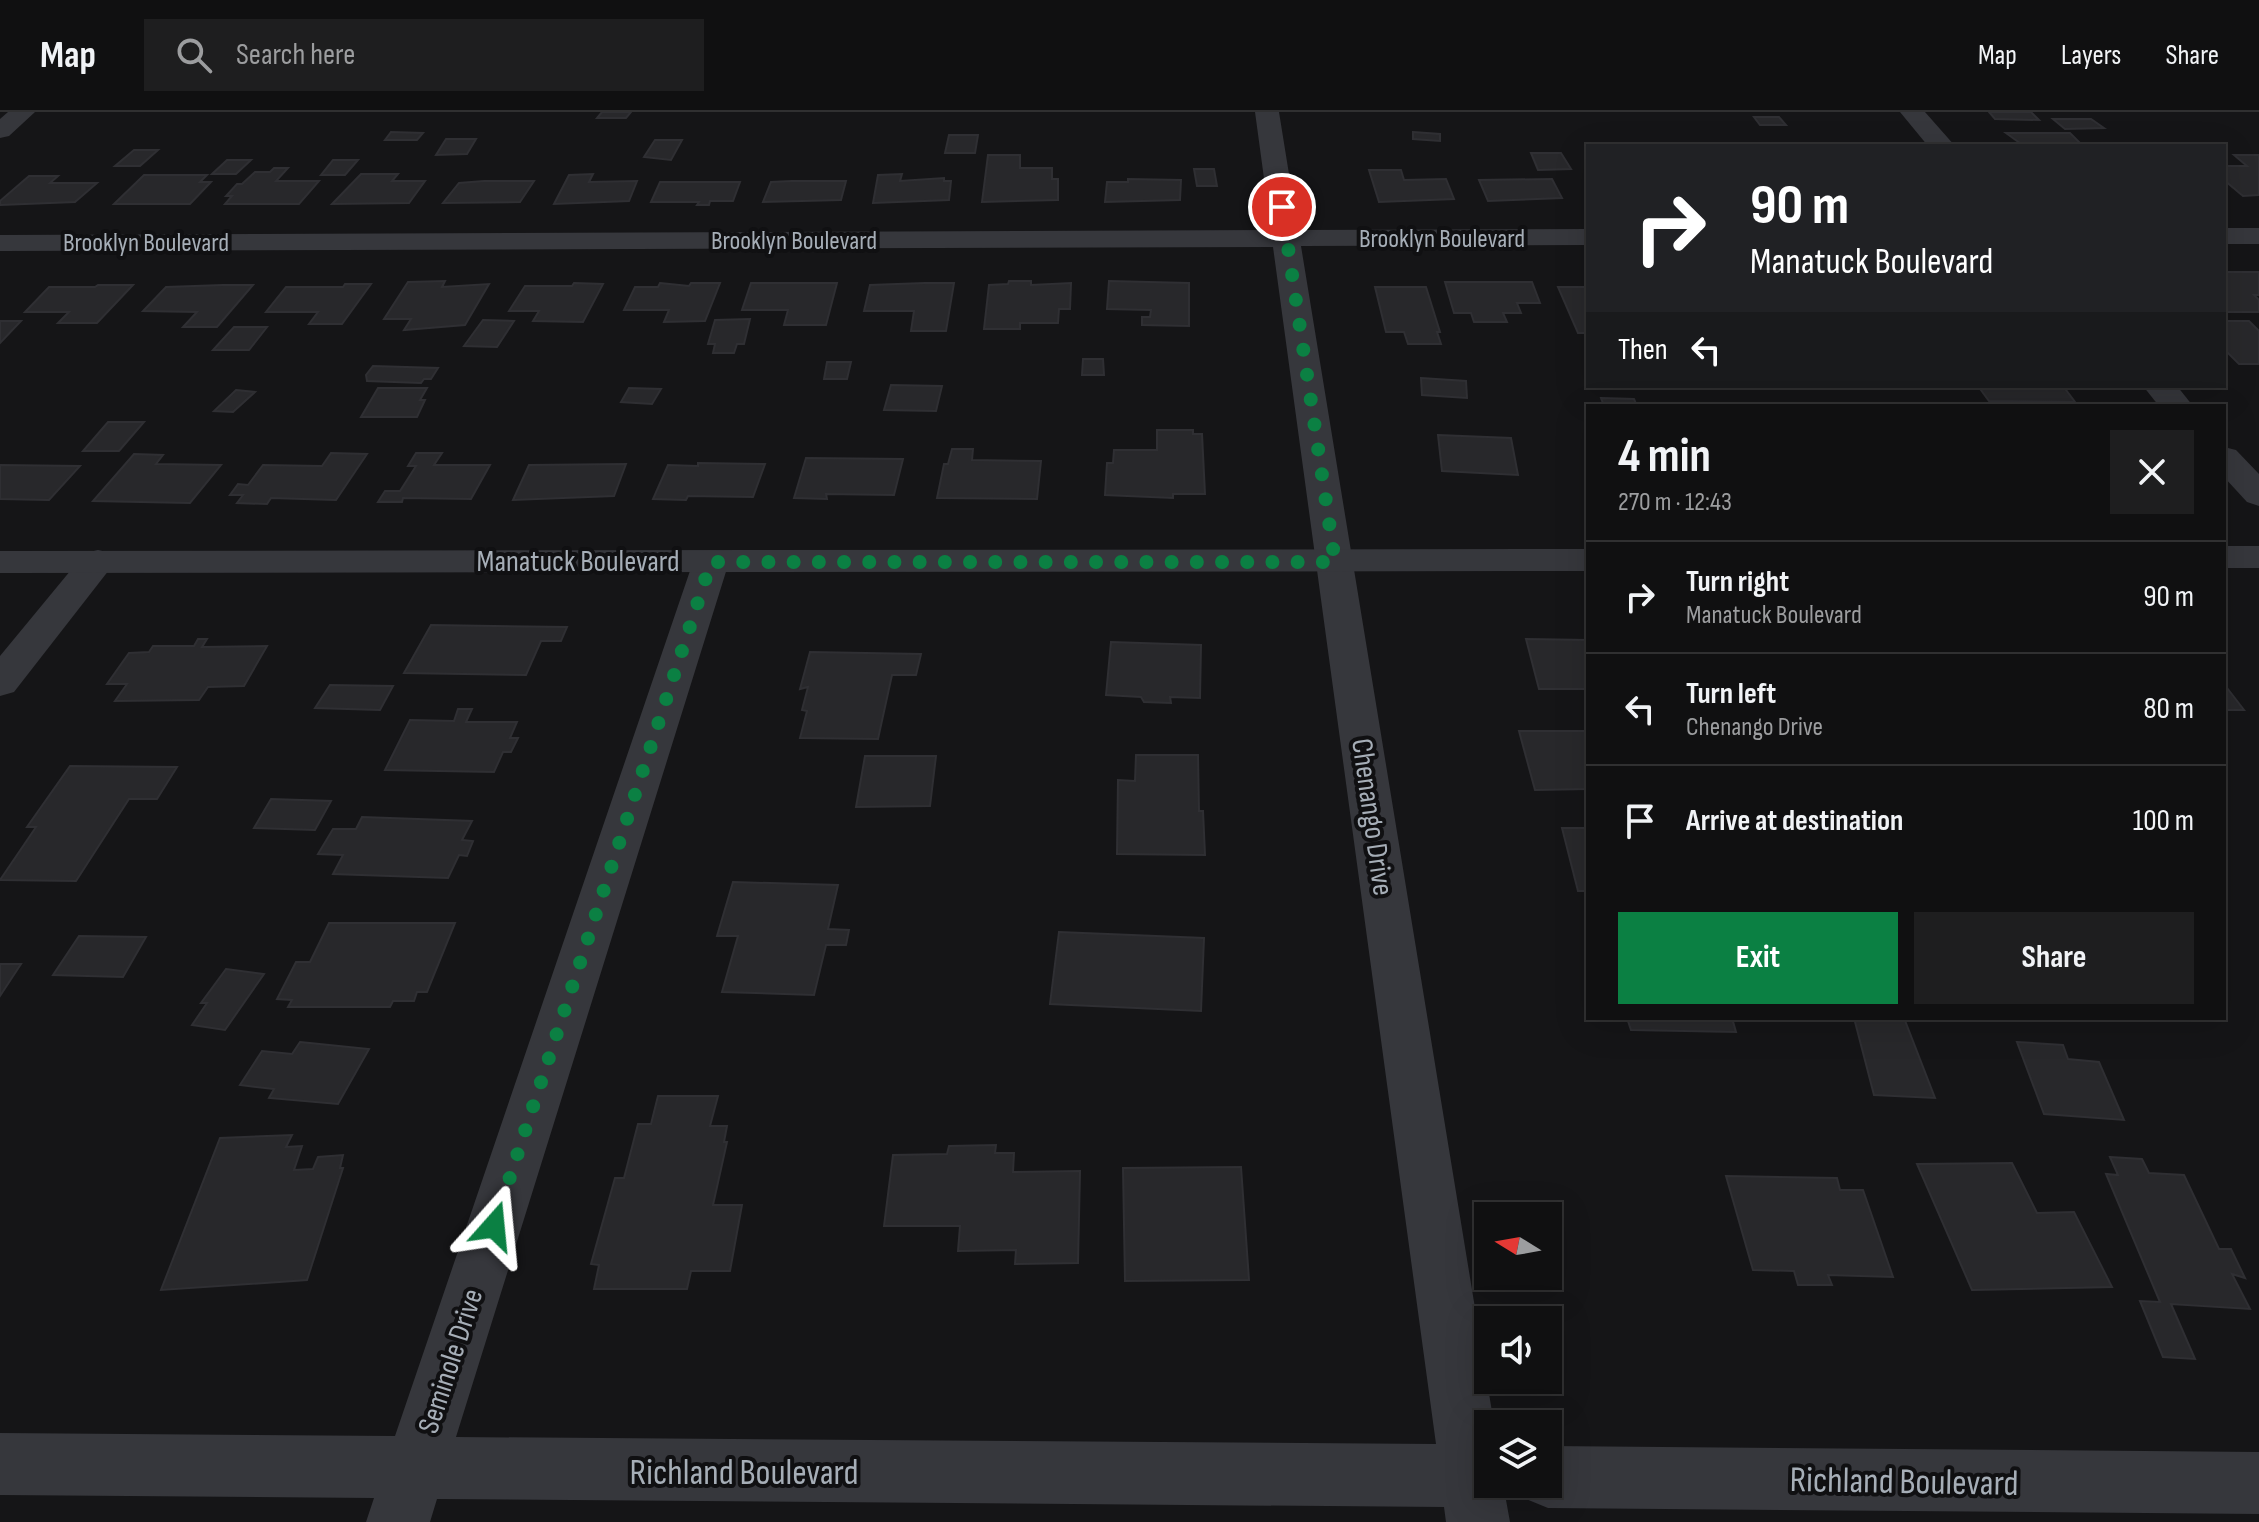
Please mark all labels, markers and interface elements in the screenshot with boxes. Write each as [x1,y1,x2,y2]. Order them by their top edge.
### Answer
search box [144,19,704,91]
text: Map [40,33,96,78]
icon: search [172,33,216,77]
text: Search here [236,37,355,73]
text: Map [1978,39,2017,72]
text: Layers [2061,39,2121,72]
text: Share [2165,39,2219,72]
pin [1248,173,1316,241]
text: 90 m [1750,173,1849,240]
icon: right [1618,176,1722,280]
icon: arrive [1260,185,1304,229]
street label: Brooklyn Boulevard [1359,224,1525,255]
street label: Brooklyn Boulevard [711,226,877,257]
street label: Brooklyn Boulevard [63,228,229,259]
text: Manatuck Boulevard [1750,241,1993,284]
icon: left [1684,328,1728,372]
text: Then [1618,332,1668,368]
text: 4 min [1618,428,1711,485]
button: close [2110,430,2194,514]
text: 270 m · 12:43 [1618,487,1732,518]
street label: Manatuck Boulevard [477,544,679,580]
text: Turn right [1686,564,1789,600]
icon: right [1618,575,1662,619]
text: 90 m [2143,579,2194,615]
text: Manatuck Boulevard [1686,600,1862,631]
text: Turn left [1686,676,1776,712]
icon: left [1618,687,1662,731]
text: 80 m [2143,691,2194,727]
text: Chenango Drive [1686,712,1823,743]
street label: Chenango Drive [1343,736,1401,898]
icon: arrive [1618,799,1662,843]
text: Arrive at destination [1686,803,1903,839]
text: 100 m [2133,803,2194,839]
button: Exit [1618,912,1898,1004]
button: Share [1914,912,2194,1004]
position arrow [452,1184,536,1268]
north arrow [1474,1202,1562,1290]
map controls [1474,1202,1562,1498]
street label: Seminole Drive [411,1284,491,1438]
button: sound [1474,1306,1562,1394]
button: layers [1474,1410,1562,1498]
street label: Richland Boulevard [630,1452,858,1495]
street label: Richland Boulevard [1789,1459,2019,1506]

